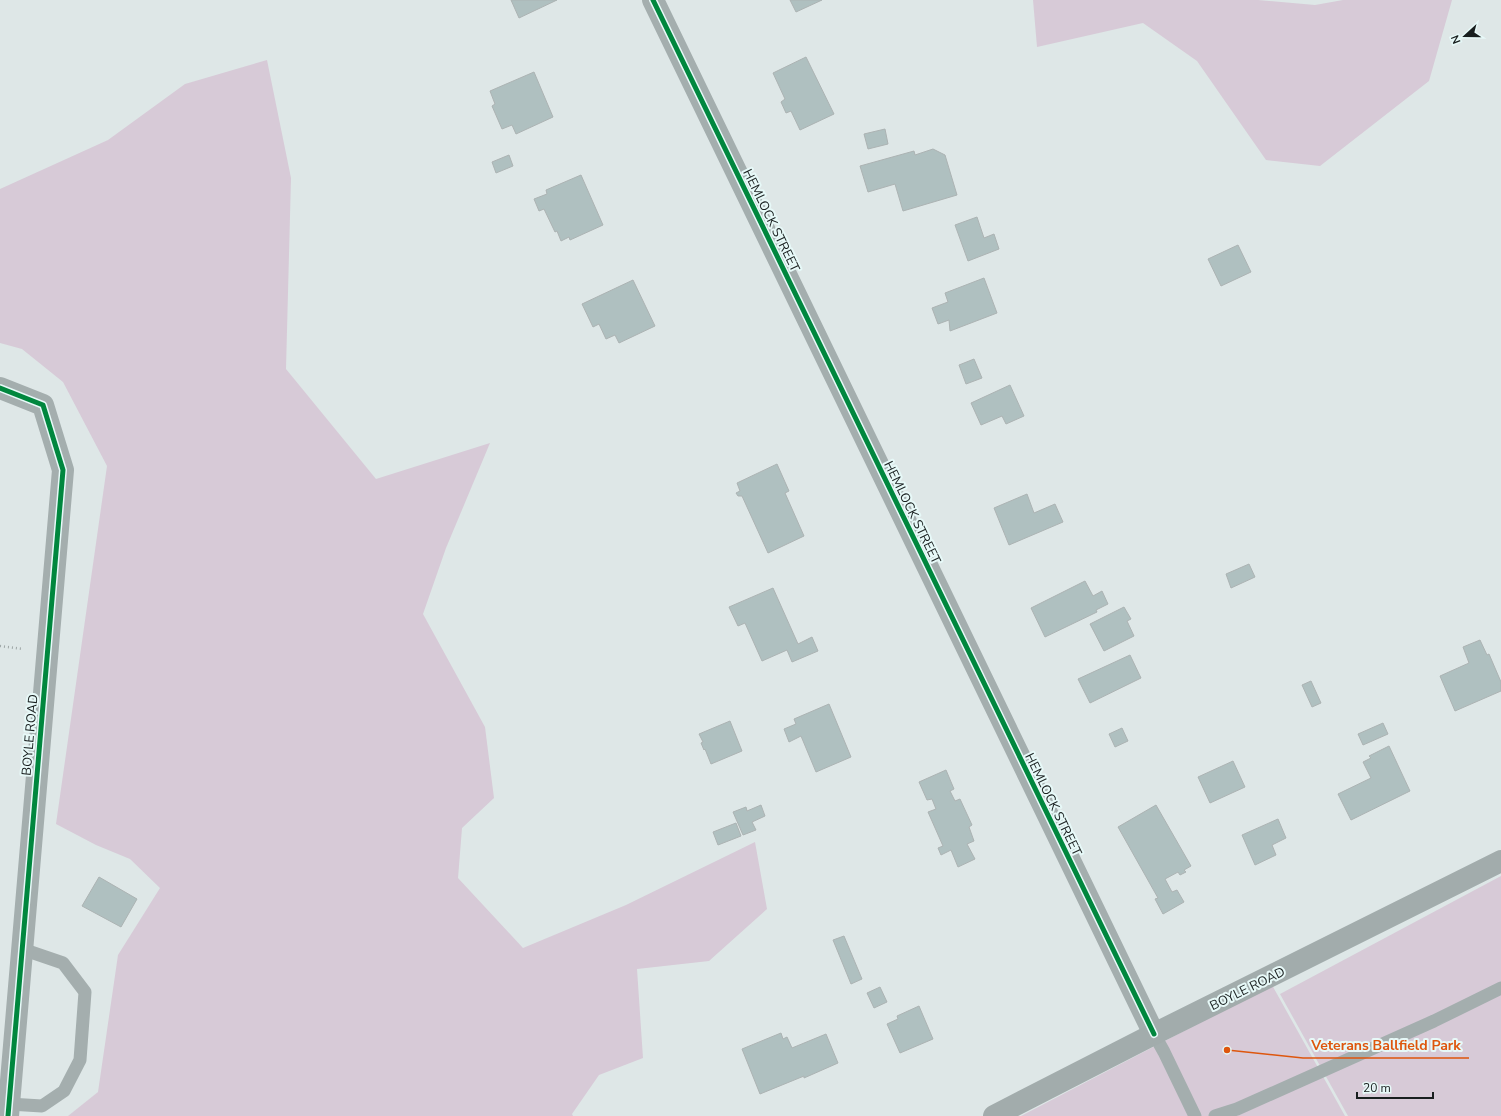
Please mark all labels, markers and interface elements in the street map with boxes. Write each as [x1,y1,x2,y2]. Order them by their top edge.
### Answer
north arrow [1445,16,1485,56]
text: N [1448,33,1465,46]
street label: HEMLOCK STREET [738,166,804,275]
street label: HEMLOCK STREET [879,458,945,567]
street label: BOYLE ROAD [17,694,43,777]
street label: HEMLOCK STREET [1020,750,1086,859]
street label: BOYLE ROAD [1207,963,1288,1015]
callout: Veterans Ballfield Park [1303,1032,1469,1058]
text: Veterans Ballfield Park [1310,1036,1461,1055]
scale bar [1357,1074,1433,1100]
text: 20 m [1363,1080,1391,1096]

